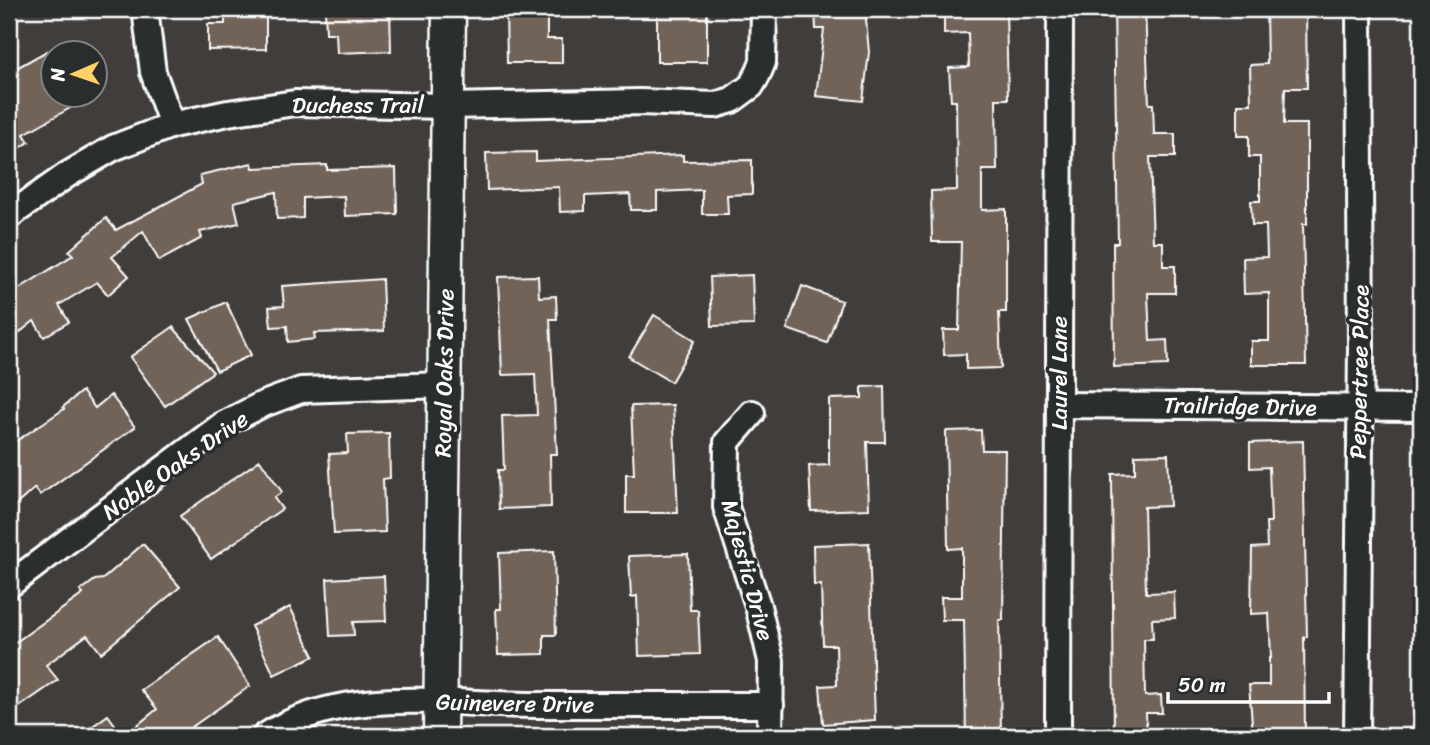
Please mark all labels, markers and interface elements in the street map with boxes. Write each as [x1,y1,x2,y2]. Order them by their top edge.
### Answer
north arrow [38,38,108,108]
text: N [41,67,74,83]
street label: Duchess Trail [292,85,424,126]
street label: Peppertree Place [1337,285,1382,460]
street label: Royal Oaks Drive [423,288,466,458]
street label: Laurel Lane [1039,316,1080,430]
street label: Trailridge Drive [1163,385,1317,428]
street label: Noble Oaks Drive [93,399,258,531]
street label: Majestic Drive [709,495,786,646]
scale bar [1168,661,1328,705]
text: 50 m [1178,666,1226,704]
street label: Guinevere Drive [435,682,595,725]

